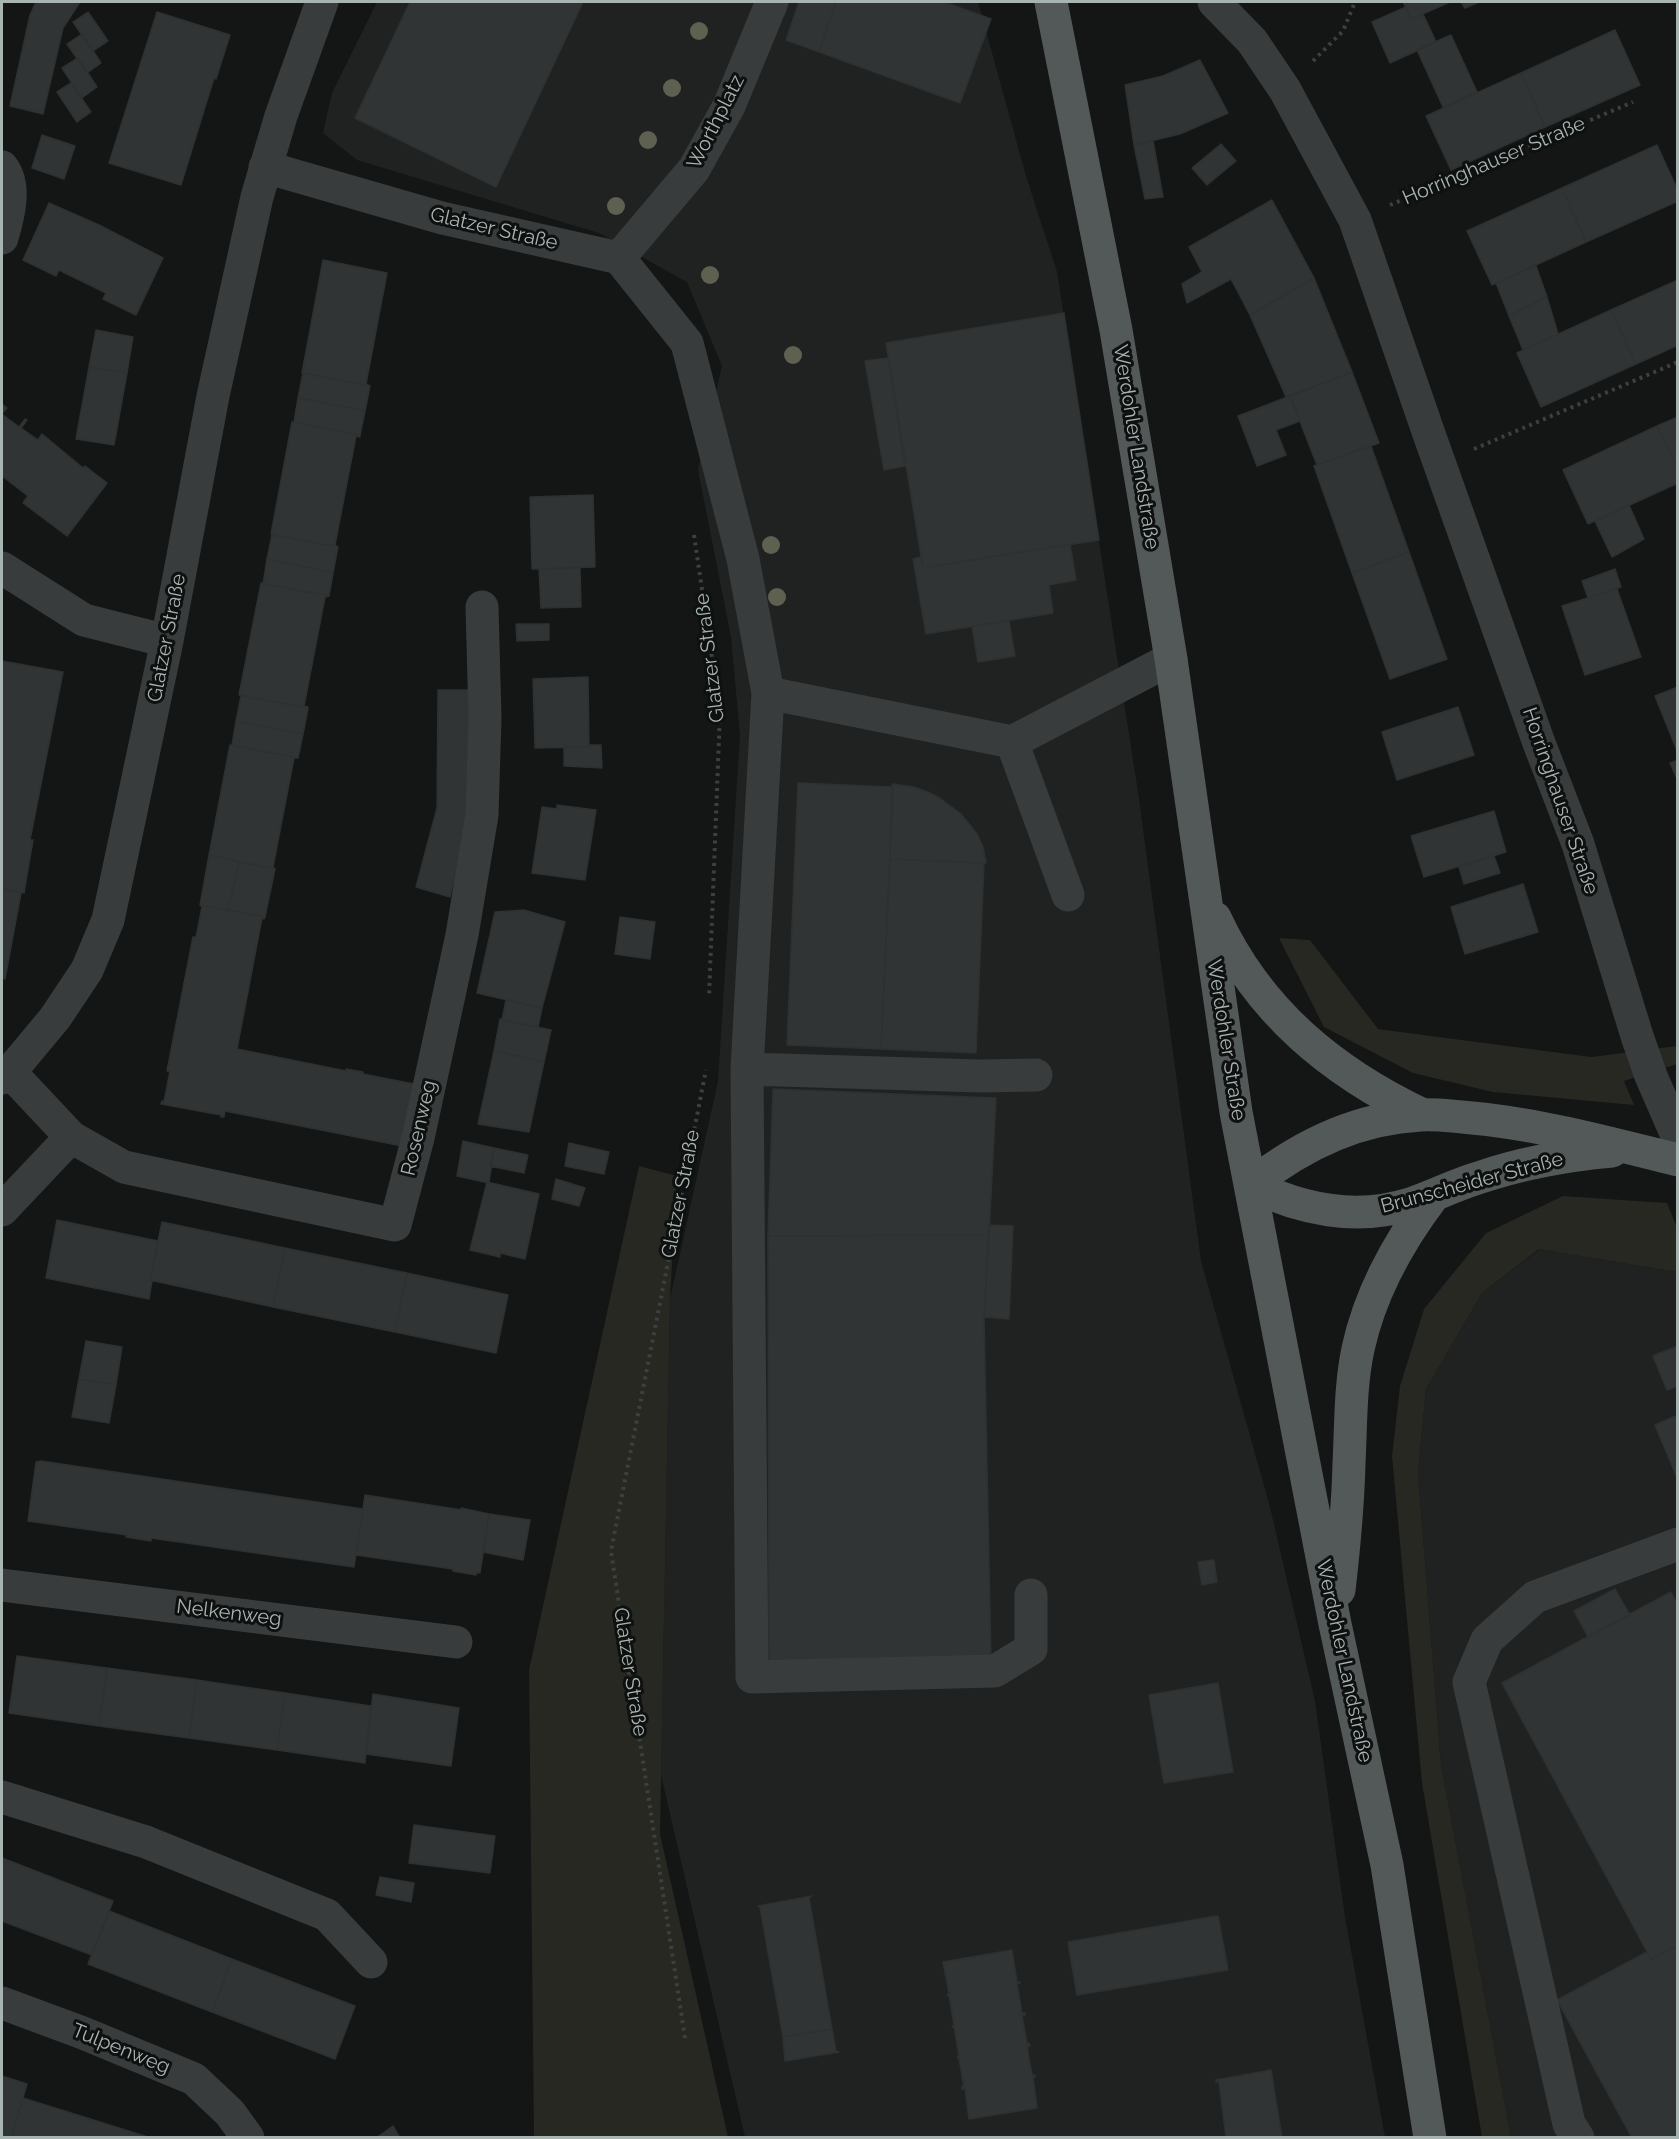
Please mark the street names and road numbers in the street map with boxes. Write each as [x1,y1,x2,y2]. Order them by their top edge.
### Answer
street label: Worthplatz [682,71,750,173]
street label: Horringhauser Straße [1399,112,1589,210]
street label: Glatzer Straße [428,203,560,255]
street label: Werdohler Landstraße [1108,343,1164,551]
street label: Glatzer Straße [143,572,191,704]
street label: Glatzer Straße [690,592,730,724]
street label: Horringhauser Straße [1517,704,1603,898]
street label: Werdohler Straße [1201,958,1251,1122]
street label: Rosenweg [396,1078,442,1178]
street label: Glatzer Straße [657,1128,705,1260]
street label: Brunscheider Straße [1378,1147,1566,1219]
street label: Werdohler Landstraße [1311,1557,1377,1765]
street label: Nelkenweg [175,1595,283,1631]
street label: Glatzer Straße [608,1606,652,1738]
street label: Tulpenweg [69,2019,173,2079]

